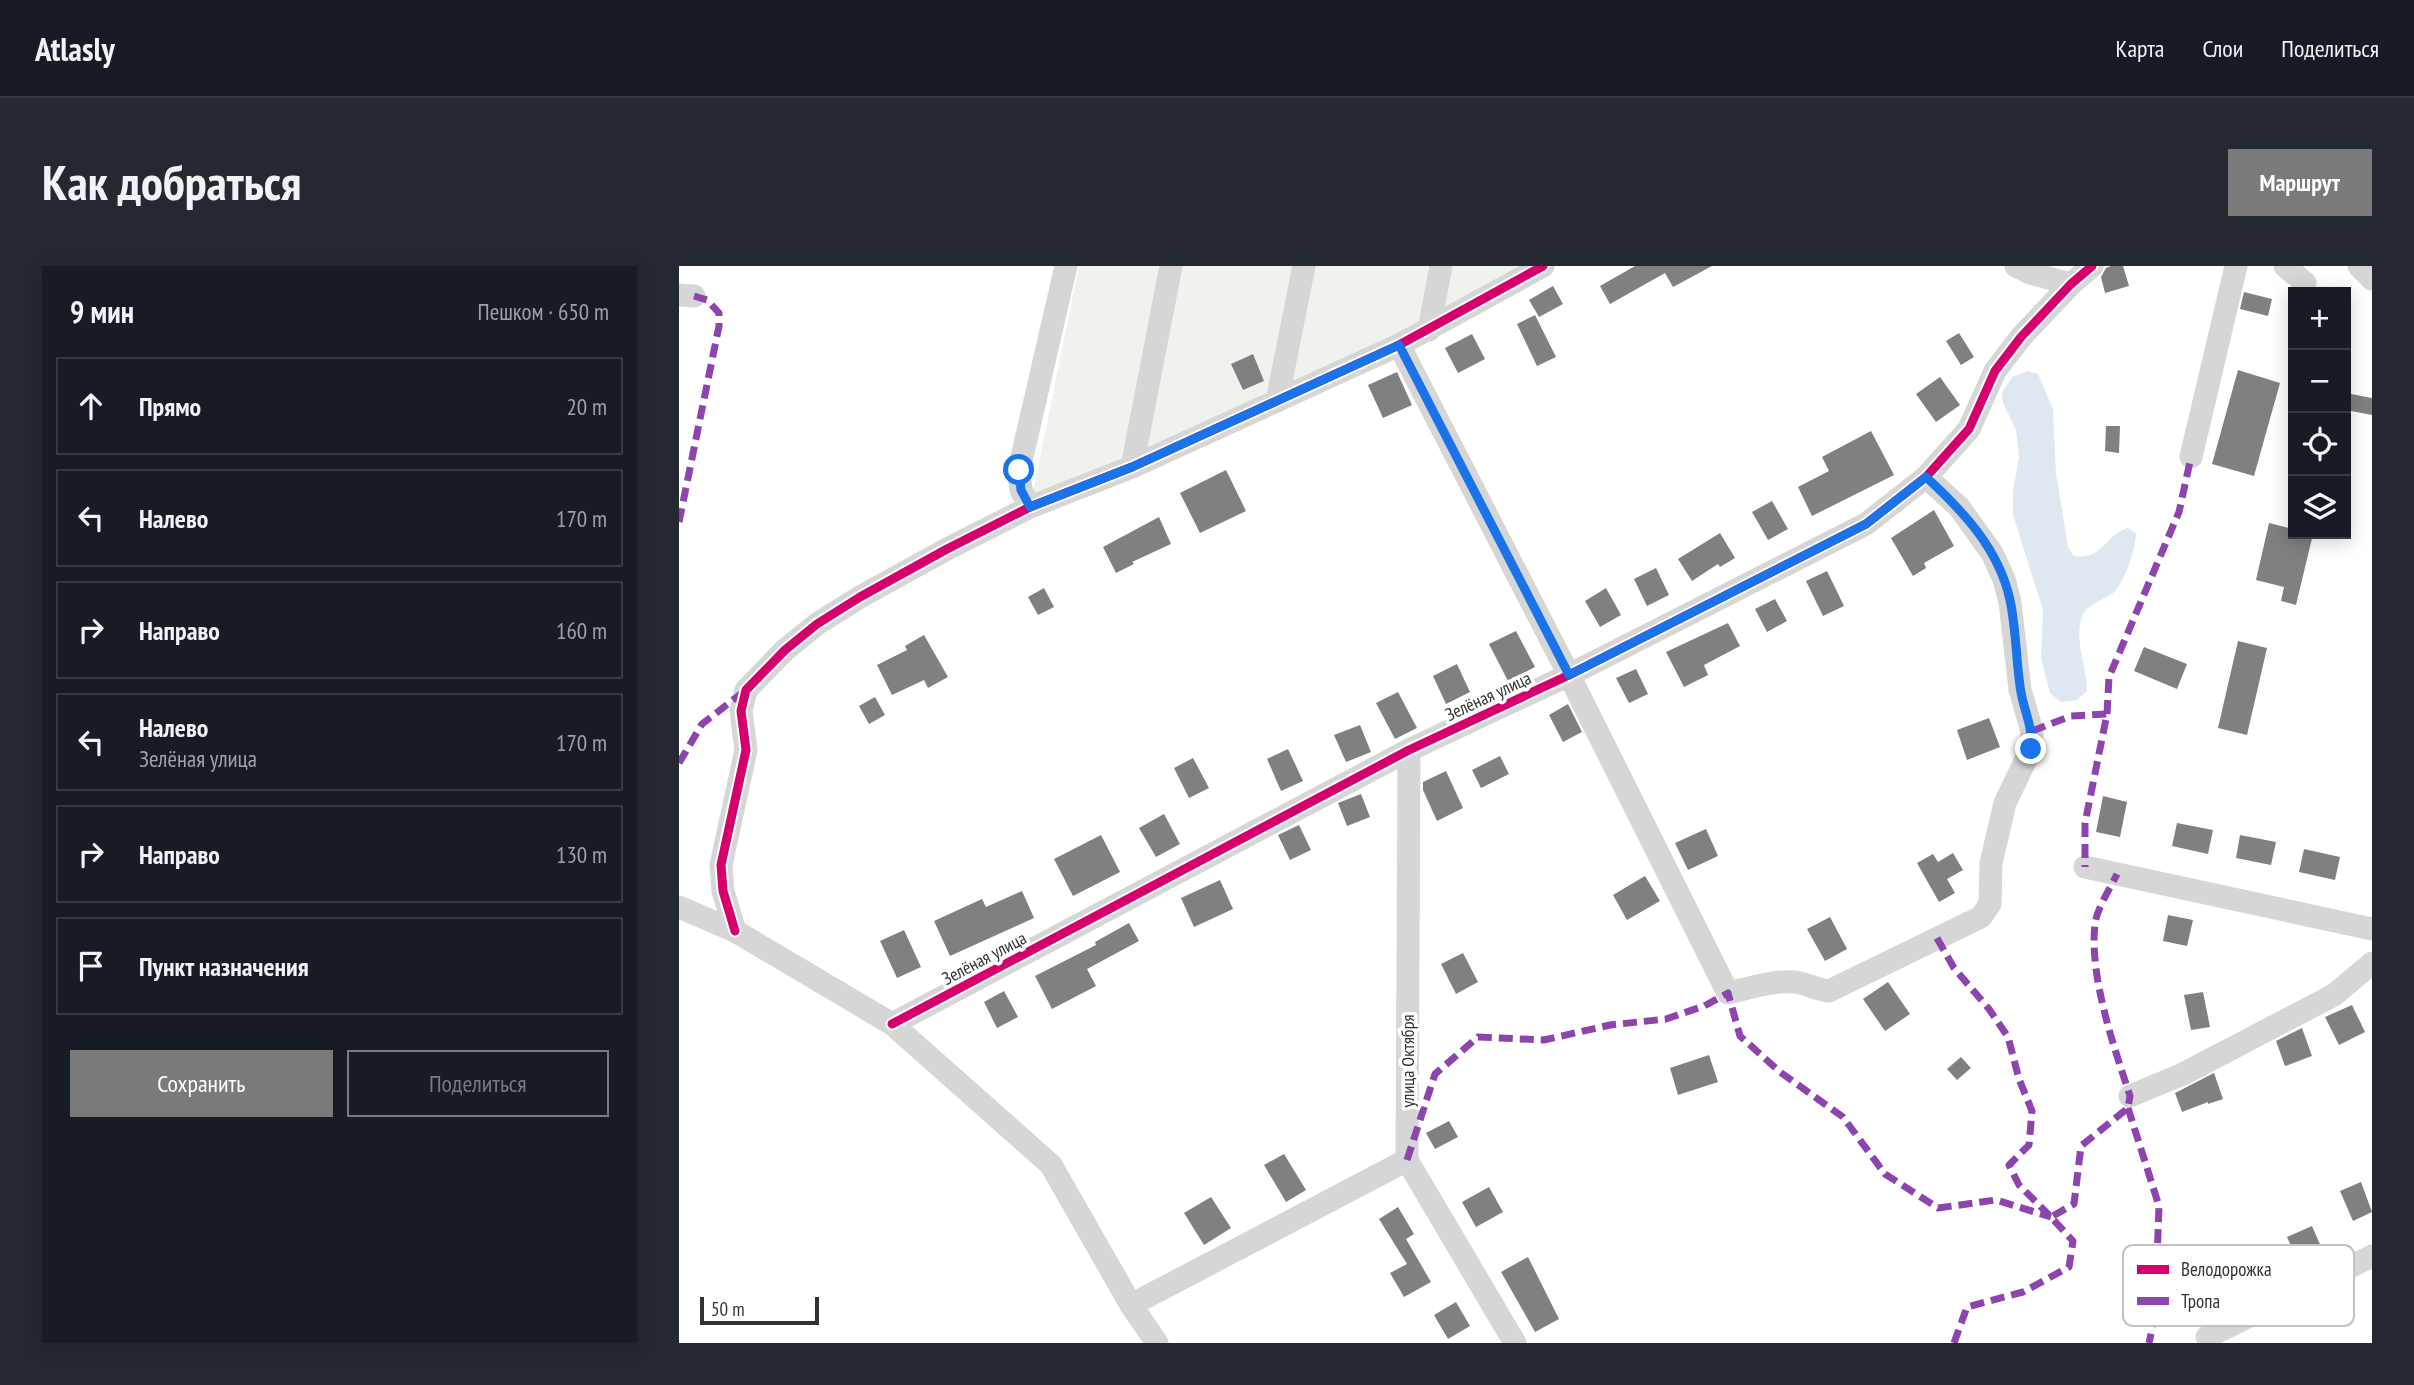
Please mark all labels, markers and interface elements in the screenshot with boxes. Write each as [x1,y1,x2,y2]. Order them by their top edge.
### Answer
text: Atlasly [35,27,115,70]
text: Карта [2116,33,2164,64]
text: Слои [2202,33,2243,64]
text: Поделиться [2281,33,2379,64]
button: Маршрут [2228,149,2372,216]
text: Как добраться [42,150,301,214]
map controls [2288,287,2351,539]
button: + [2288,287,2351,350]
text: 9 мин [70,292,134,331]
text: Пешком · 650 m [478,297,609,326]
button: − [2288,350,2351,413]
icon: ahead [72,387,110,425]
text: Прямо [139,390,201,423]
text: 20 m [566,392,607,421]
button: locate [2288,413,2351,476]
route start [1003,454,1034,485]
button: layers [2288,476,2351,539]
icon: left [72,499,110,537]
text: Налево [139,502,208,535]
text: 170 m [556,504,607,533]
icon: right [72,611,110,649]
text: Направо [139,614,220,647]
text: 160 m [556,616,607,645]
street label: Зелёная улица [1441,666,1535,726]
text: Налево [139,711,208,744]
icon: left [72,723,110,761]
text: 170 m [556,728,607,757]
route end [2015,733,2046,764]
text: Зелёная улица [139,744,257,773]
icon: right [72,835,110,873]
text: Направо [139,838,220,871]
text: 130 m [556,840,607,869]
street label: Зелёная улица [938,926,1030,990]
icon: arrive [72,947,110,985]
text: Пункт назначения [139,950,309,983]
street label: улица Октября [1396,1015,1419,1107]
button: Сохранить [70,1050,333,1117]
button: Поделиться [347,1050,609,1117]
legend [2123,1245,2354,1326]
text: Велодорожка [2181,1257,2272,1281]
text: Тропа [2181,1289,2220,1313]
scale bar [700,1294,819,1326]
text: 50 m [711,1297,745,1321]

